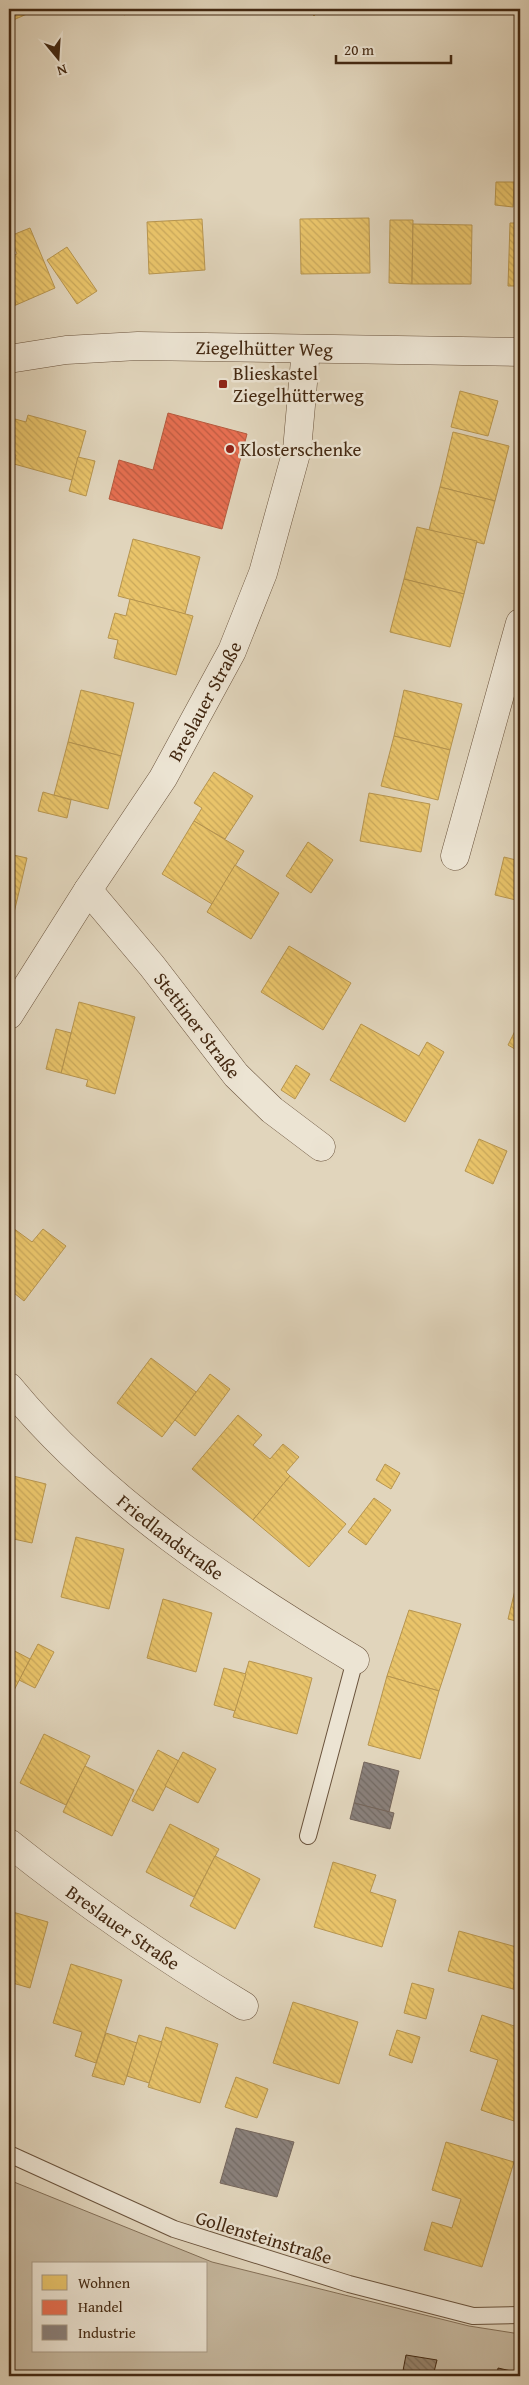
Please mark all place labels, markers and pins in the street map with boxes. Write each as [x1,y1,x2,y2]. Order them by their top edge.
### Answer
place label: Blieskastel Ziegelhütterweg [233,359,364,409]
marker: Blieskastel Ziegelhütterweg [217,378,229,390]
place label: Klosterschenke [240,435,361,463]
marker: Klosterschenke [224,443,236,455]

